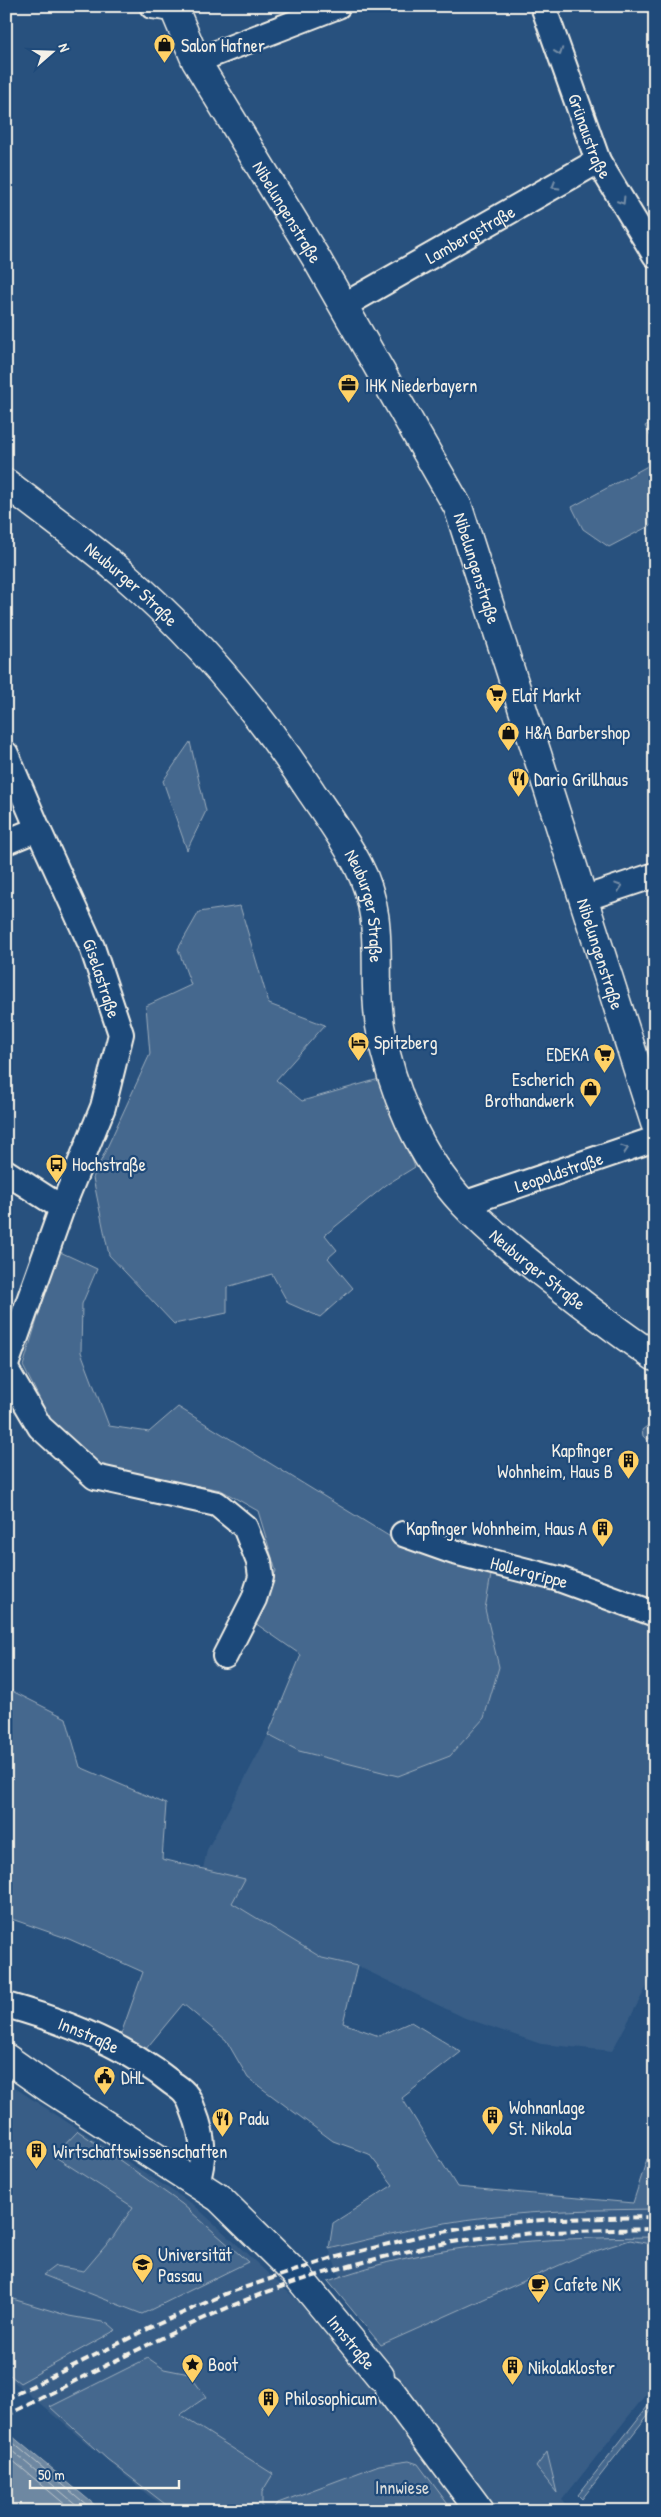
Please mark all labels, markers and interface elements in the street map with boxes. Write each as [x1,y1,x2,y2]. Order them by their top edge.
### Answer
north arrow [28,28,78,78]
shop icon: Salon Hafner [153,33,177,64]
place label: Salon Hafner [181,33,265,58]
text: N [54,41,75,55]
one-way arrow [553,47,563,56]
street label: Grünaustraße [562,90,618,183]
street label: Nibelungenstraße [247,156,328,267]
one-way arrow [552,179,561,189]
one-way arrow [615,196,625,205]
street label: Lambergstraße [421,198,519,269]
office icon: IHK Niederbayern [337,373,361,404]
place label: IHK Niederbayern [365,373,477,398]
street label: Nibelungenstraße [448,509,507,627]
street label: Neuburger Straße [80,535,184,631]
supermarket icon: Elaf Markt [484,683,508,714]
place label: Elaf Markt [512,683,582,708]
shop icon: H&A Barbershop [497,720,521,751]
place label: H&A Barbershop [525,720,630,745]
restaurant icon: Dario Grillhaus [506,767,530,798]
place label: Dario Grillhaus [534,767,628,792]
street label: Neuburger Straße [339,844,389,963]
one-way arrow [614,883,623,893]
street label: Nibelungenstraße [571,895,630,1013]
street label: Giselastraße [77,934,127,1021]
hotel icon: Spitzberg [346,1030,370,1061]
place label: Spitzberg [374,1030,437,1055]
place label: EDEKA [546,1042,589,1067]
supermarket icon: EDEKA [593,1042,617,1073]
place label: Escherich Brothandwerk [485,1067,575,1113]
shop icon: Escherich Brothandwerk [578,1077,602,1108]
street label: Leopoldstraße [511,1145,606,1198]
one-way arrow [621,1145,629,1155]
bus stop icon: Hochstraße [44,1152,68,1183]
place label: Hochstraße [72,1152,146,1177]
street label: Neuburger Straße [484,1223,591,1315]
place label: Kapfinger Wohnheim, Haus B [497,1438,613,1484]
building icon: Kapfinger Wohnheim, Haus B [617,1448,641,1479]
place label: Kapfinger Wohnheim, Haus A [406,1516,587,1541]
building icon: Kapfinger Wohnheim, Haus A [591,1516,615,1547]
street label: Hollergrippe [488,1549,572,1594]
street label: Innstraße [55,2010,124,2059]
public building icon: DHL [93,2065,117,2096]
place label: DHL [121,2065,145,2090]
place label: Wohnanlage St. Nikola [509,2095,585,2141]
building icon: Wohnanlage St. Nikola [481,2105,505,2136]
restaurant icon: Padu [211,2106,235,2137]
place label: Padu [239,2106,269,2131]
building icon: Wirtschaftswissenschaften [25,2139,49,2170]
place label: Wirtschaftswissenschaften [53,2139,227,2164]
place label: Universität Passau [158,2242,233,2288]
school or university icon: Universität Passau [130,2252,154,2283]
cafe icon: Cafete NK [526,2272,550,2303]
place label: Cafete NK [554,2272,622,2297]
street label: Innstraße [322,2309,382,2375]
place icon: Boot [180,2352,204,2383]
place label: Boot [208,2352,239,2377]
building icon: Nikolakloster [500,2355,524,2386]
place label: Nikolakloster [528,2355,615,2380]
building icon: Philosophicum [257,2386,281,2417]
place label: Philosophicum [285,2386,377,2411]
scale bar [30,2457,179,2489]
text: 50 m [38,2464,65,2485]
park label: Innwiese [375,2475,429,2500]

